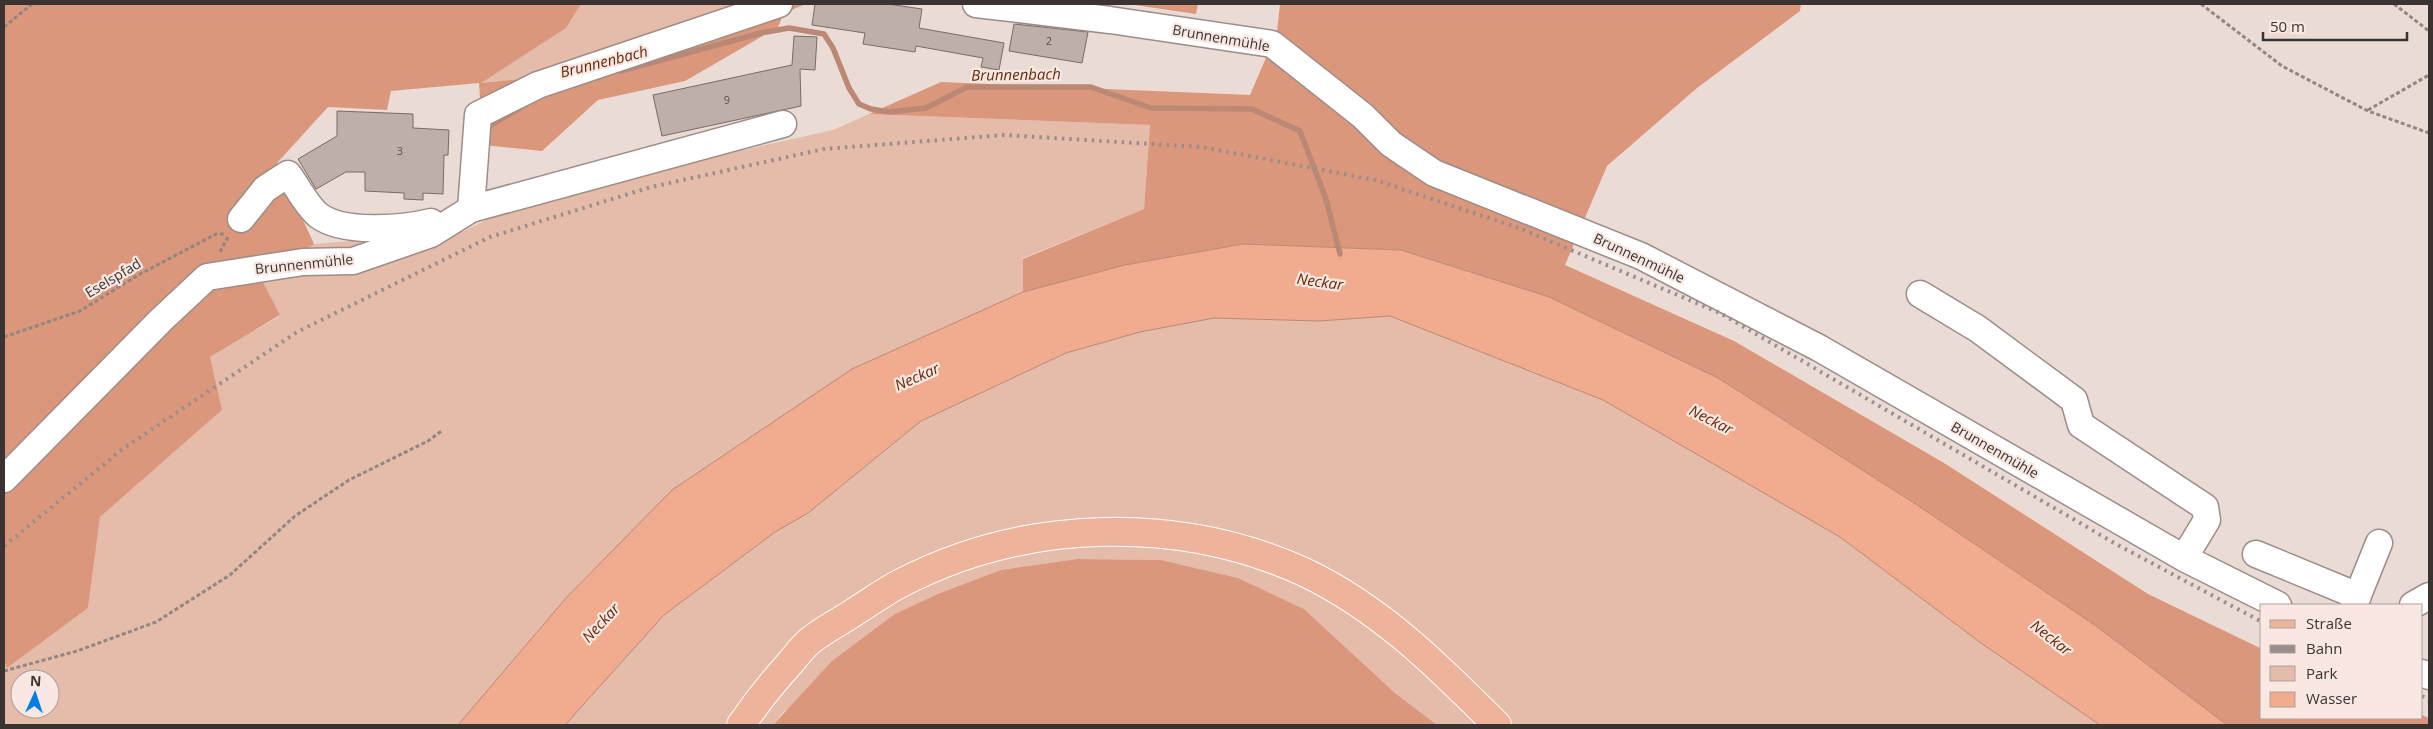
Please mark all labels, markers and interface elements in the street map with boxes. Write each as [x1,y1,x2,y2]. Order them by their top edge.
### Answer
scale bar [2263,10,2407,42]
text: 50 m [2270,16,2305,36]
street label: Brunnenmühle [1171,20,1271,55]
house number: 2 [1046,33,1052,48]
water label: Brunnenbach [558,40,650,82]
water label: Brunnenbach [971,63,1061,85]
house number: 9 [724,92,730,107]
house number: 3 [397,143,403,158]
street label: Brunnenmühle [1591,228,1688,287]
street label: Brunnenmühle [254,249,354,278]
street label: Eselspfad [81,253,144,302]
water label: Neckar [1296,268,1346,294]
water label: Neckar [891,357,943,395]
water label: Neckar [1686,400,1738,439]
street label: Brunnenmühle [1948,417,2043,482]
water label: Neckar [577,598,624,646]
legend [2260,604,2423,719]
text: Straße [2306,613,2352,633]
water label: Neckar [2027,615,2077,660]
text: Bahn [2306,638,2342,658]
text: Park [2306,663,2337,683]
north arrow [10,669,60,719]
text: N [30,671,42,690]
text: Wasser [2306,688,2357,708]

